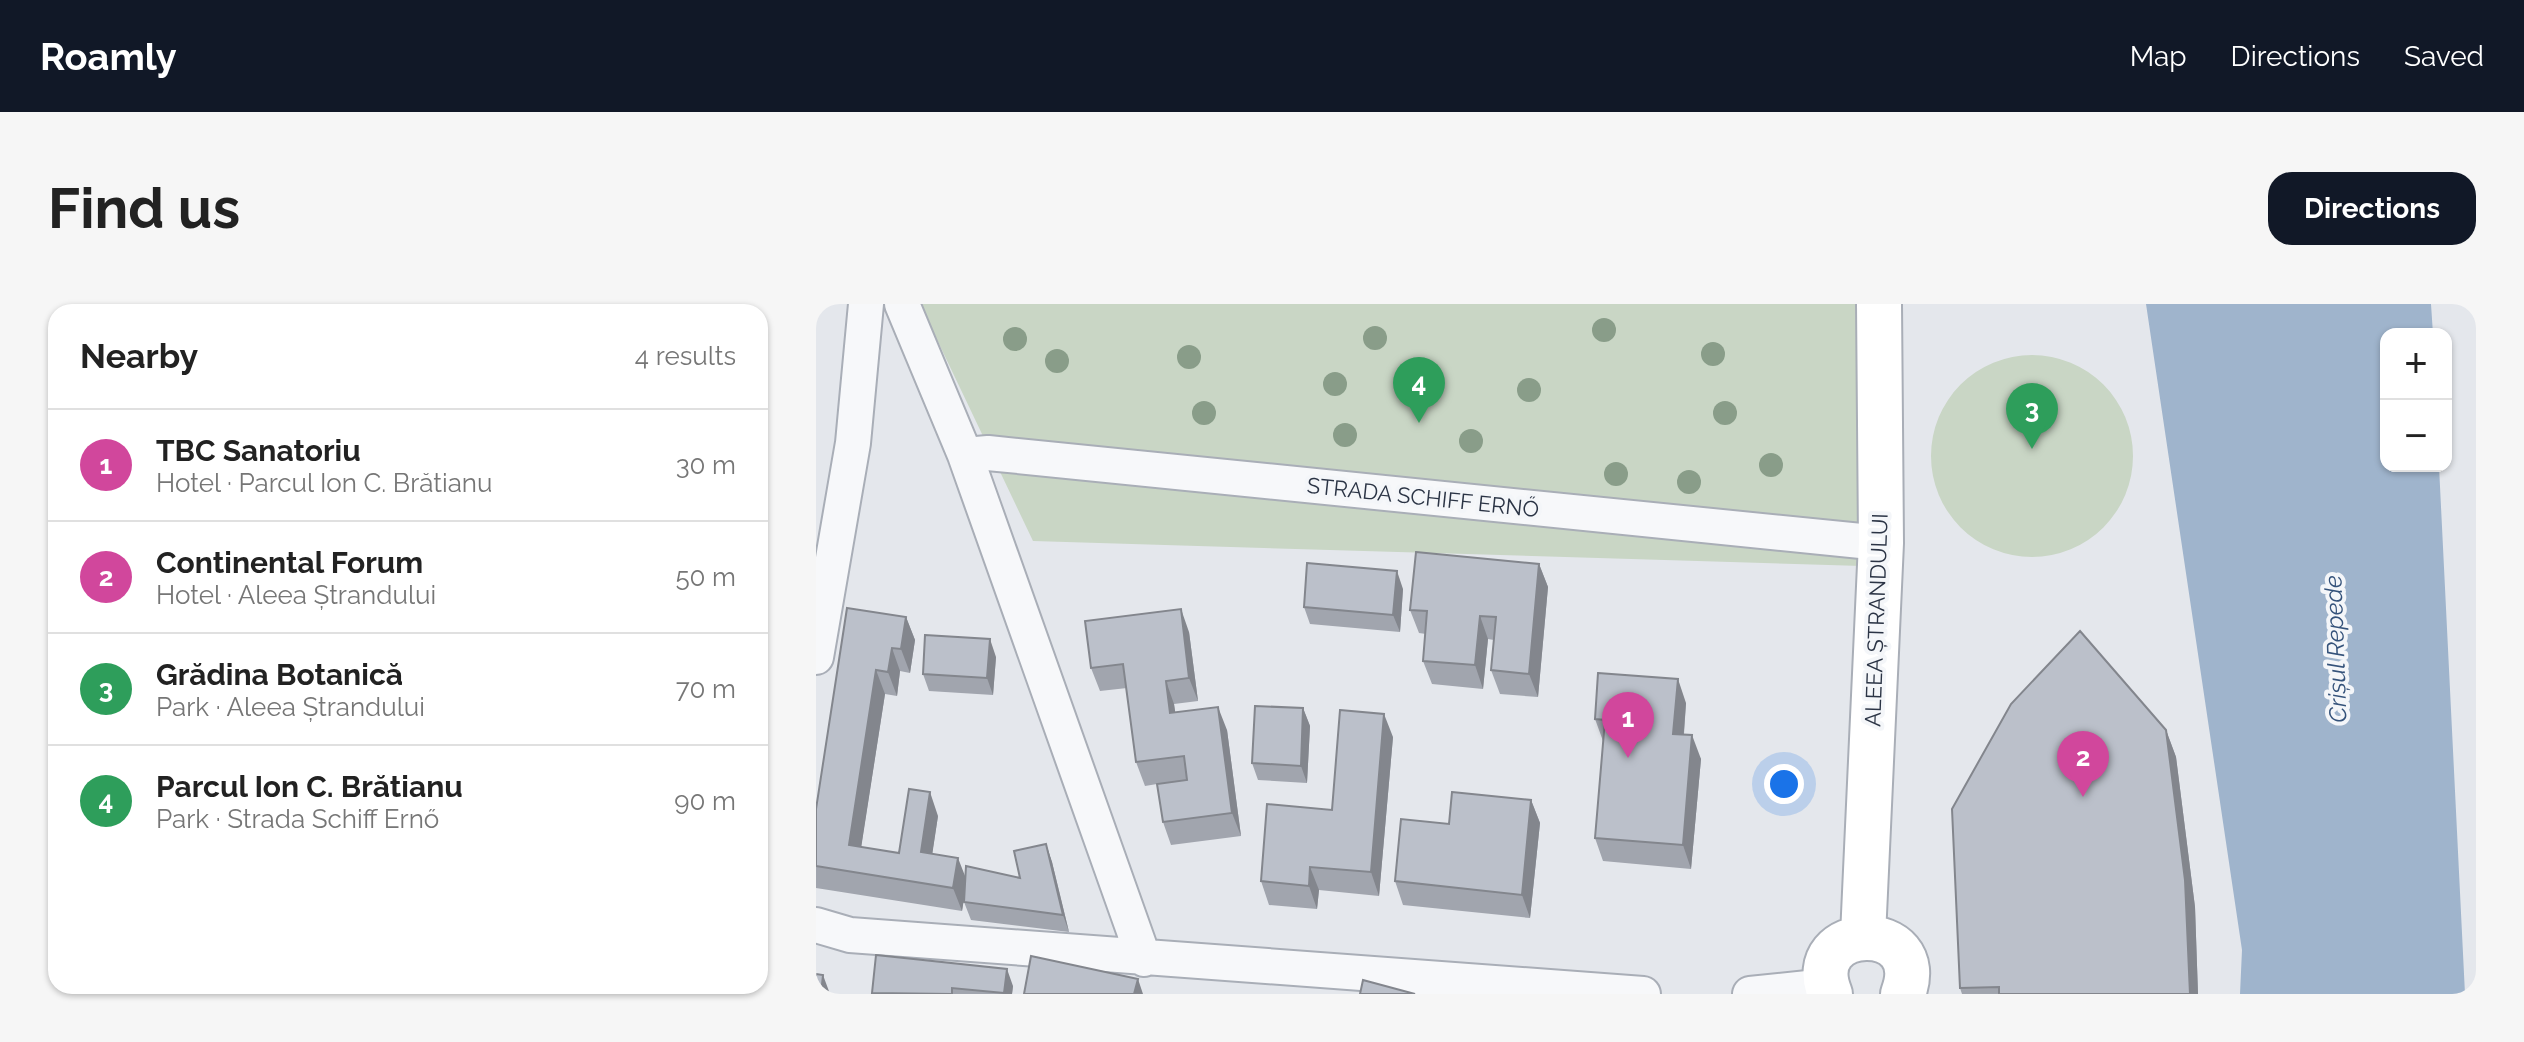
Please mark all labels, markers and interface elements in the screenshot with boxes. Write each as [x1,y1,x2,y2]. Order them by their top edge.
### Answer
text: Roamly [40,34,177,79]
text: Map [2130,40,2187,73]
text: Directions [2231,40,2360,73]
text: Saved [2404,40,2484,73]
button: Directions [2268,172,2476,245]
text: Find us [48,175,240,241]
map controls [2380,328,2452,472]
button: + [2380,328,2452,400]
text: Nearby [80,336,198,376]
text: 4 results [635,341,736,371]
pin: 4 [1393,357,1445,423]
pin: 3 [2006,383,2058,449]
button: − [2380,400,2452,472]
text: TBC Sanatoriu [156,433,361,468]
text: 1 [100,450,112,480]
text: 30 m [676,450,736,480]
text: Hotel · Parcul Ion C. Brătianu [156,468,492,498]
street label: STRADA SCHIFF ERNŐ [1306,472,1540,522]
street label: ALEEA ȘTRANDULUI [1859,513,1893,727]
text: Continental Forum [156,545,423,580]
text: 2 [99,562,113,592]
text: 50 m [675,562,736,592]
water label: Crișul Repede [2318,575,2353,723]
text: Hotel · Aleea Ștrandului [156,580,436,610]
text: Grădina Botanică [156,657,403,692]
text: 3 [99,674,113,704]
text: 70 m [676,674,736,704]
text: Park · Aleea Ștrandului [156,692,425,722]
pin: 1 [1602,692,1654,758]
pin: 2 [2057,731,2109,797]
your location [1764,764,1804,804]
text: Parcul Ion C. Brătianu [156,769,463,804]
text: 4 [99,786,113,816]
text: 90 m [674,786,736,816]
text: Park · Strada Schiff Ernő [156,804,439,834]

